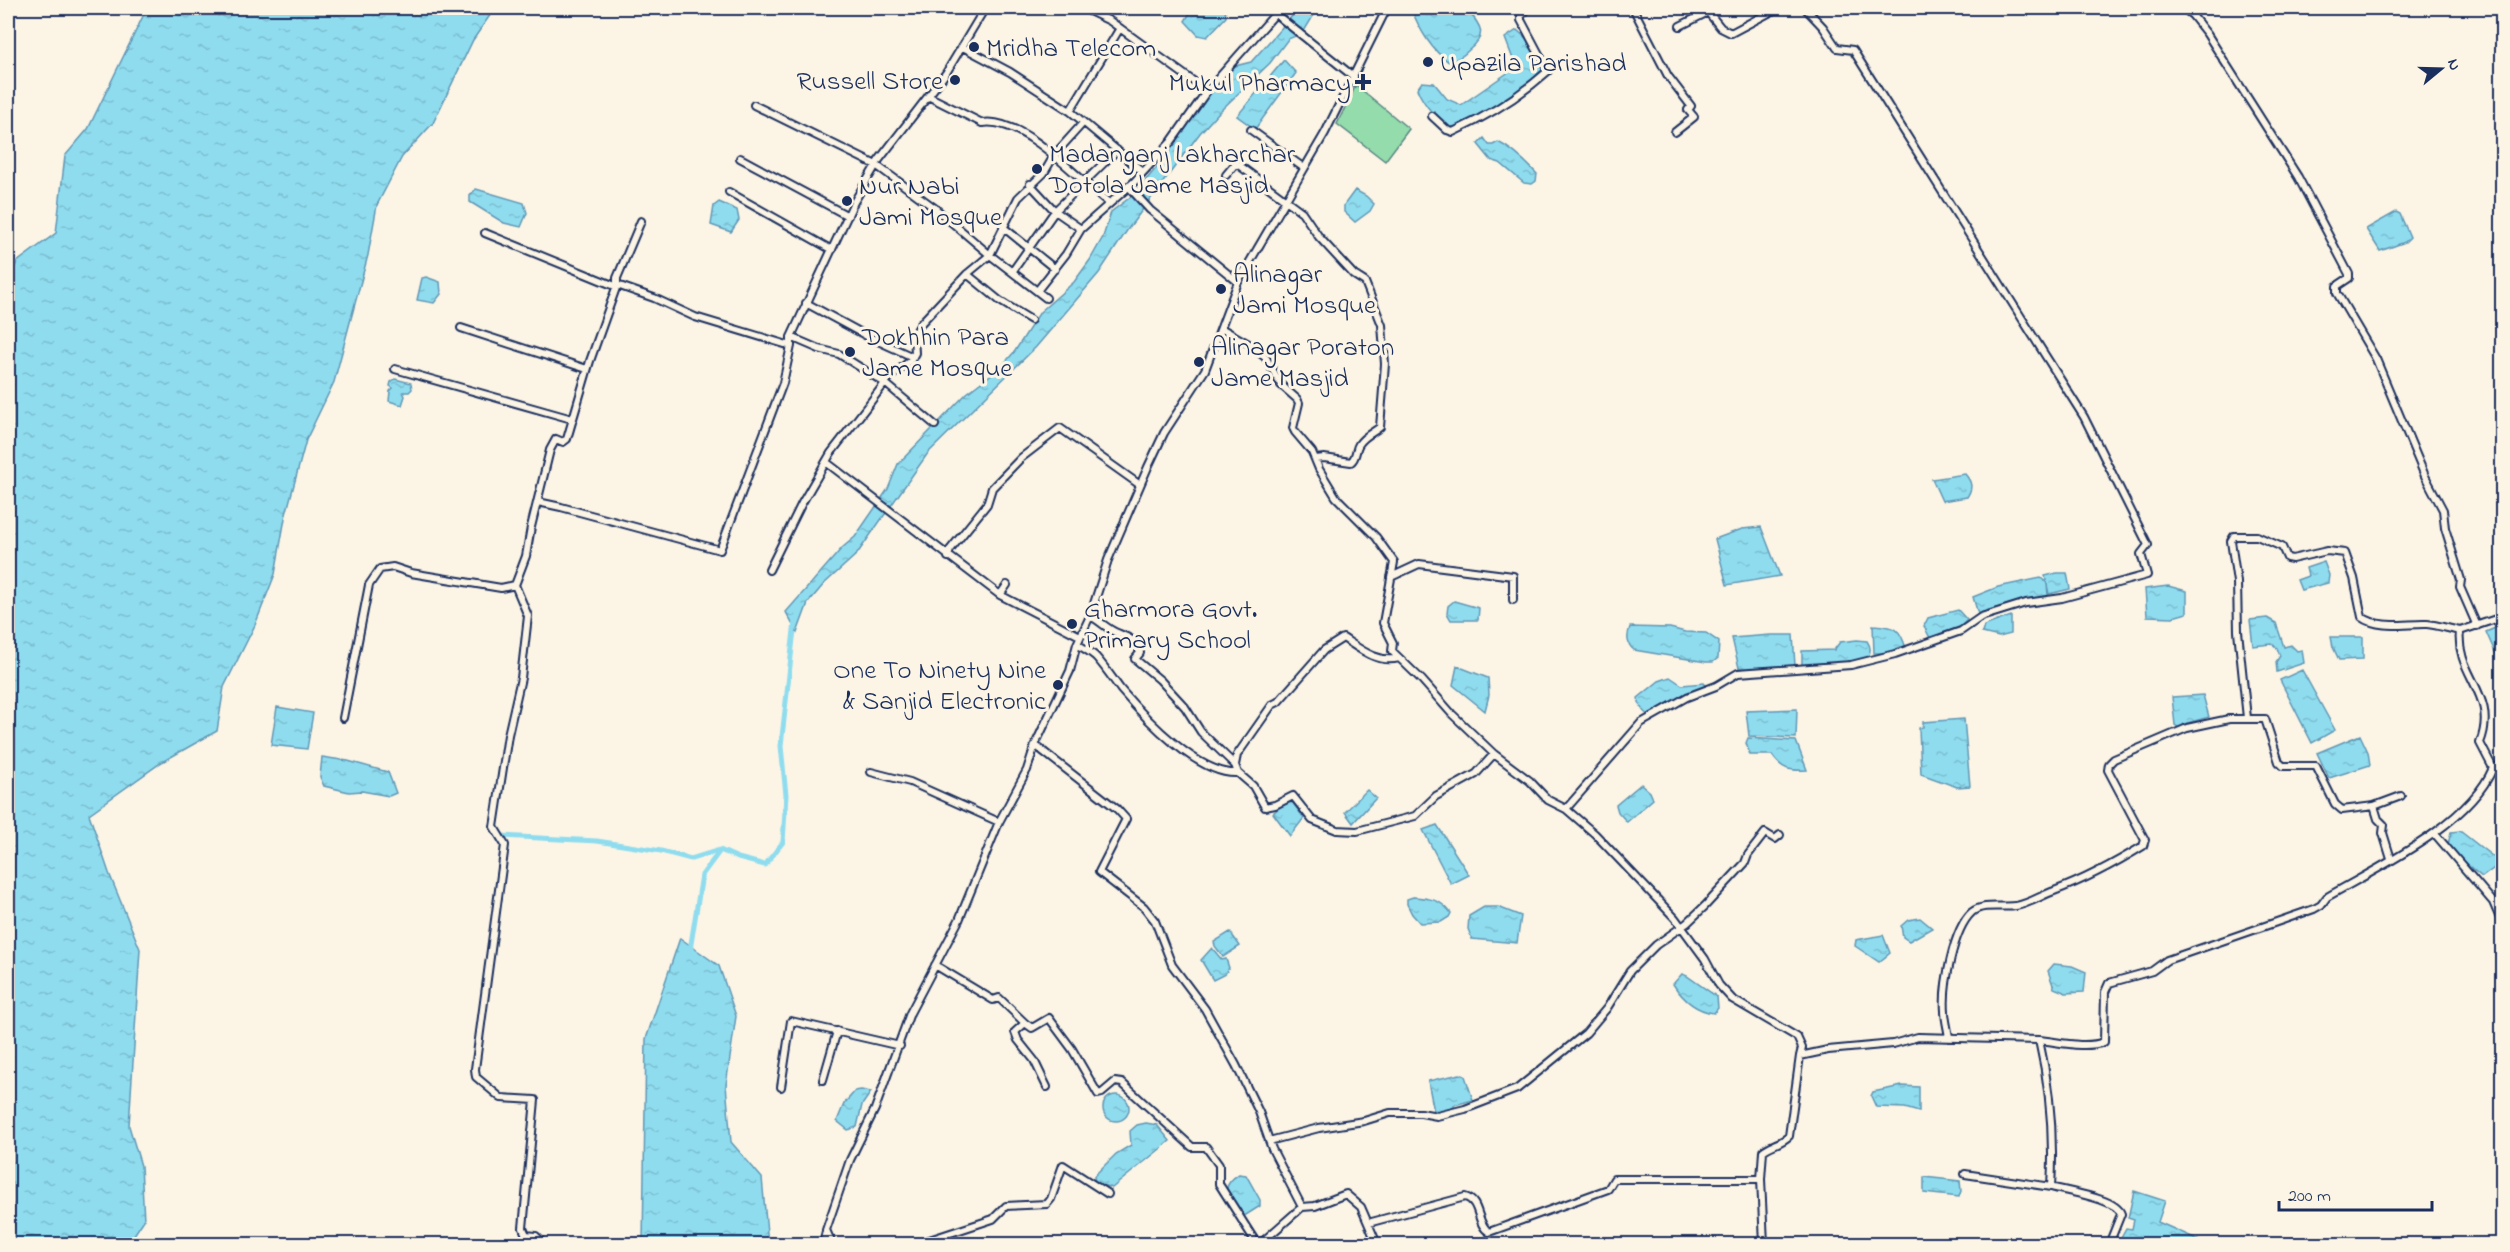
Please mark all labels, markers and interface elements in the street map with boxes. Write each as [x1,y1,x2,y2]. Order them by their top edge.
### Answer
place label: Mridha Telecom [986,30,1156,69]
north arrow [2411,39,2471,99]
marker: Mridha Telecom [967,40,981,54]
place label: Upazila Parishad [1440,45,1627,84]
marker: Upazila Parishad [1421,55,1435,69]
text: N [2440,56,2466,74]
place label: Russell Store [796,63,944,102]
place label: Mukul Pharmacy [1168,65,1351,104]
marker: Russell Store [948,73,962,87]
marker: Mukul Pharmacy [1356,75,1370,89]
place label: Madanganj Lakharchar Dotola Jame Masjid [1048,136,1296,206]
marker: Madanganj Lakharchar Dotola Jame Masjid [1030,162,1044,176]
place label: Nur Nabi Jami Mosque [859,168,1003,238]
marker: Nur Nabi Jami Mosque [840,194,854,208]
place label: Alinagar Jami Mosque [1233,256,1377,326]
marker: Alinagar Jami Mosque [1214,282,1228,296]
place label: Dokhhin Para Jame Mosque [861,319,1013,389]
place label: Alinagar Poraton Jame Masjid [1211,329,1394,399]
marker: Dokhhin Para Jame Mosque [843,345,857,359]
marker: Alinagar Poraton Jame Masjid [1192,355,1206,369]
place label: Gharmora Govt. Primary School [1084,591,1257,661]
marker: Gharmora Govt. Primary School [1065,617,1079,631]
place label: One To Ninety Nine & Sanjid Electronic [833,652,1047,722]
marker: One To Ninety Nine & Sanjid Electronic [1051,678,1065,692]
scale bar [2279,1174,2432,1212]
text: 200 m [2288,1184,2331,1210]

